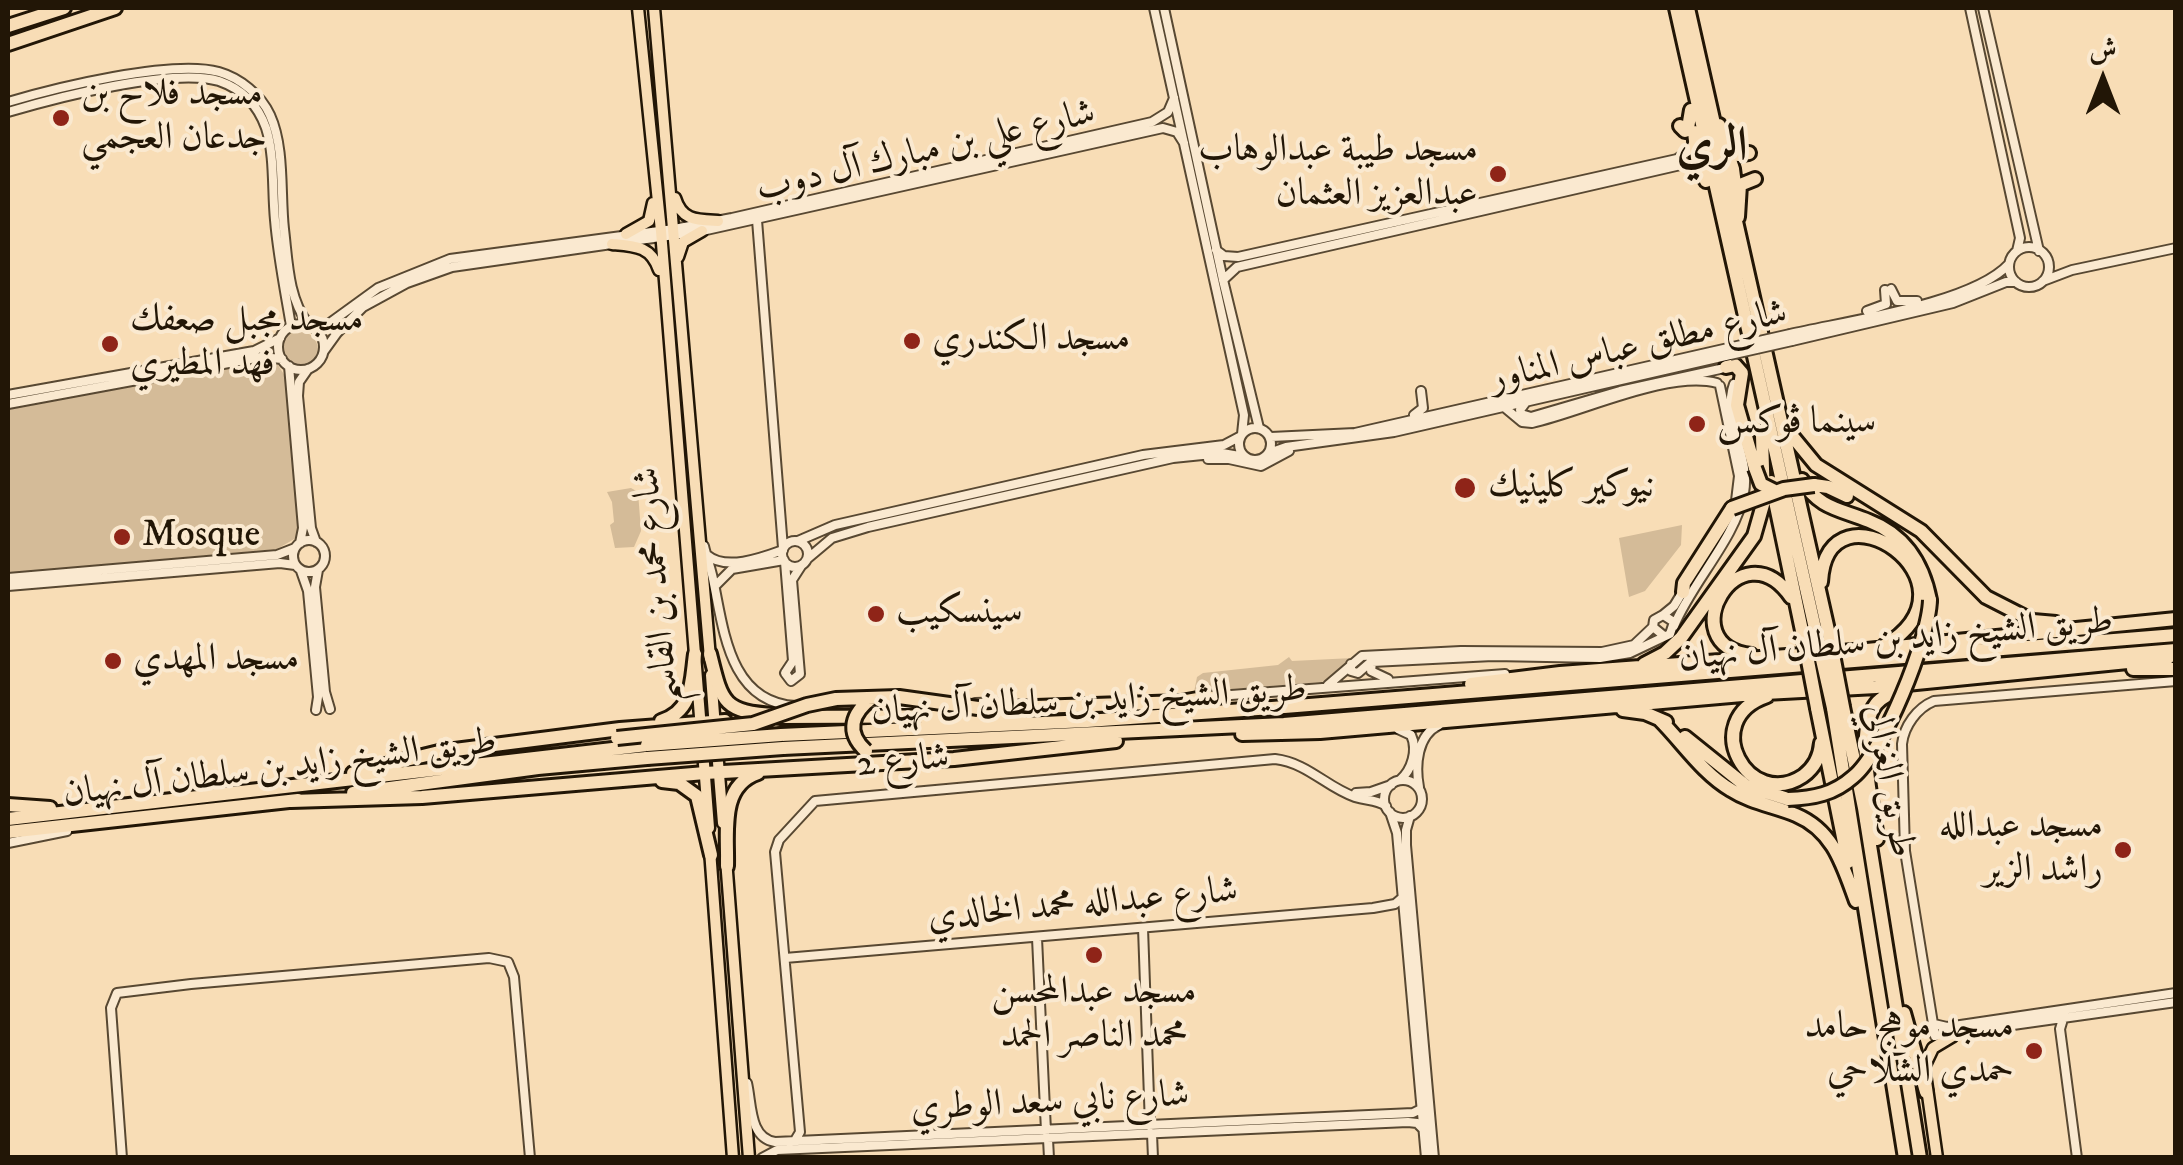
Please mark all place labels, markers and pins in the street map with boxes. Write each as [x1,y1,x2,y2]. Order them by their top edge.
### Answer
place label: مسجد فلاح بن جدعان العجمي [81,73,267,162]
marker: مسجد فلاح بن جدعان العجمي [50,107,72,129]
place label: مسجد طيبة عبدالوهاب عبدالعزيز العثمان [1198,129,1478,218]
marker: مسجد طيبة عبدالوهاب عبدالعزيز العثمان [1487,163,1509,185]
place label: مسجد مجبل صعفك فهد المطيري [130,299,364,388]
place label: مسجد الكندري [932,318,1130,364]
marker: مسجد الكندري [901,330,923,352]
marker: مسجد مجبل صعفك فهد المطيري [99,333,121,355]
place label: سينما ڤوكس [1717,401,1876,447]
marker: سينما ڤوكس [1686,413,1708,435]
place label: نيوكير كلينيك [1488,465,1655,511]
marker: نيوكير كلينيك [1452,475,1478,501]
place label: Mosque [142,514,260,560]
marker: Mosque [111,526,133,548]
place label: سينسكيب [896,591,1023,637]
marker: سينسكيب [865,603,887,625]
place label: مسجد المهدي [133,638,299,684]
marker: مسجد المهدي [102,650,124,672]
place label: مسجد عبدالله راشد الزير [1939,805,2103,894]
marker: مسجد عبدالله راشد الزير [2112,839,2134,861]
marker: مسجد عبدالمحسن محمد الناصر الحمد [1083,944,1105,966]
place label: مسجد عبدالمحسن محمد الناصر الحمد [991,971,1197,1060]
place label: مسجد موهج حامد حمدي الشلاحي [1804,1006,2014,1096]
marker: مسجد موهج حامد حمدي الشلاحي [2023,1040,2045,1062]

